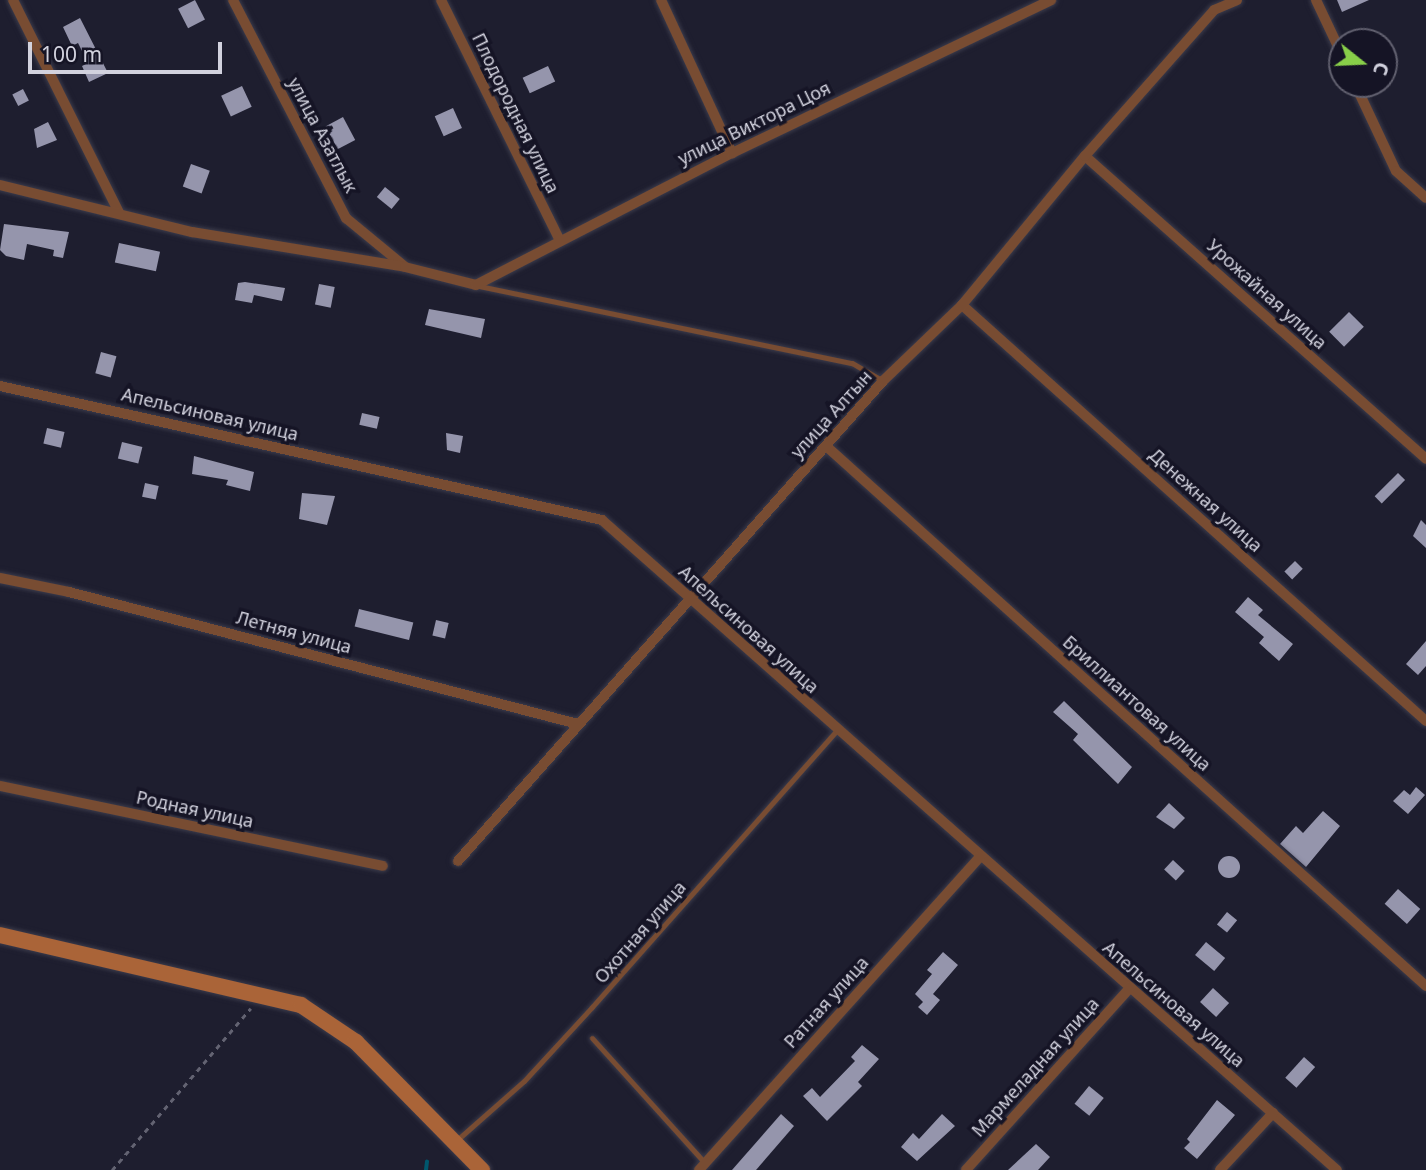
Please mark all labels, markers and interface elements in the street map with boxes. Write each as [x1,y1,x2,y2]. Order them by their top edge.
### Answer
scale bar [32,28,226,72]
north arrow [1328,28,1398,98]
street label: Плодородная улица [468,29,564,197]
text: 100 m [41,40,102,68]
text: С [1367,59,1395,79]
street label: улица Азатлык [284,74,362,196]
street label: улица Виктора Цоя [674,77,834,169]
street label: Урожайная улица [1203,235,1331,353]
street label: улица Алтын [786,366,876,462]
street label: Апельсиновая улица [120,383,300,445]
street label: Денежная улица [1145,444,1267,556]
street label: Апельсиновая улица [675,561,823,697]
street label: Летняя улица [234,606,354,658]
street label: Бриллиантовая улица [1059,631,1215,775]
street label: Родная улица [134,786,256,832]
street label: Охотная улица [590,876,690,988]
street label: Апельсиновая улица [1099,937,1249,1071]
street label: Ратная улица [779,952,873,1052]
street label: Мармеладная улица [967,993,1103,1141]

